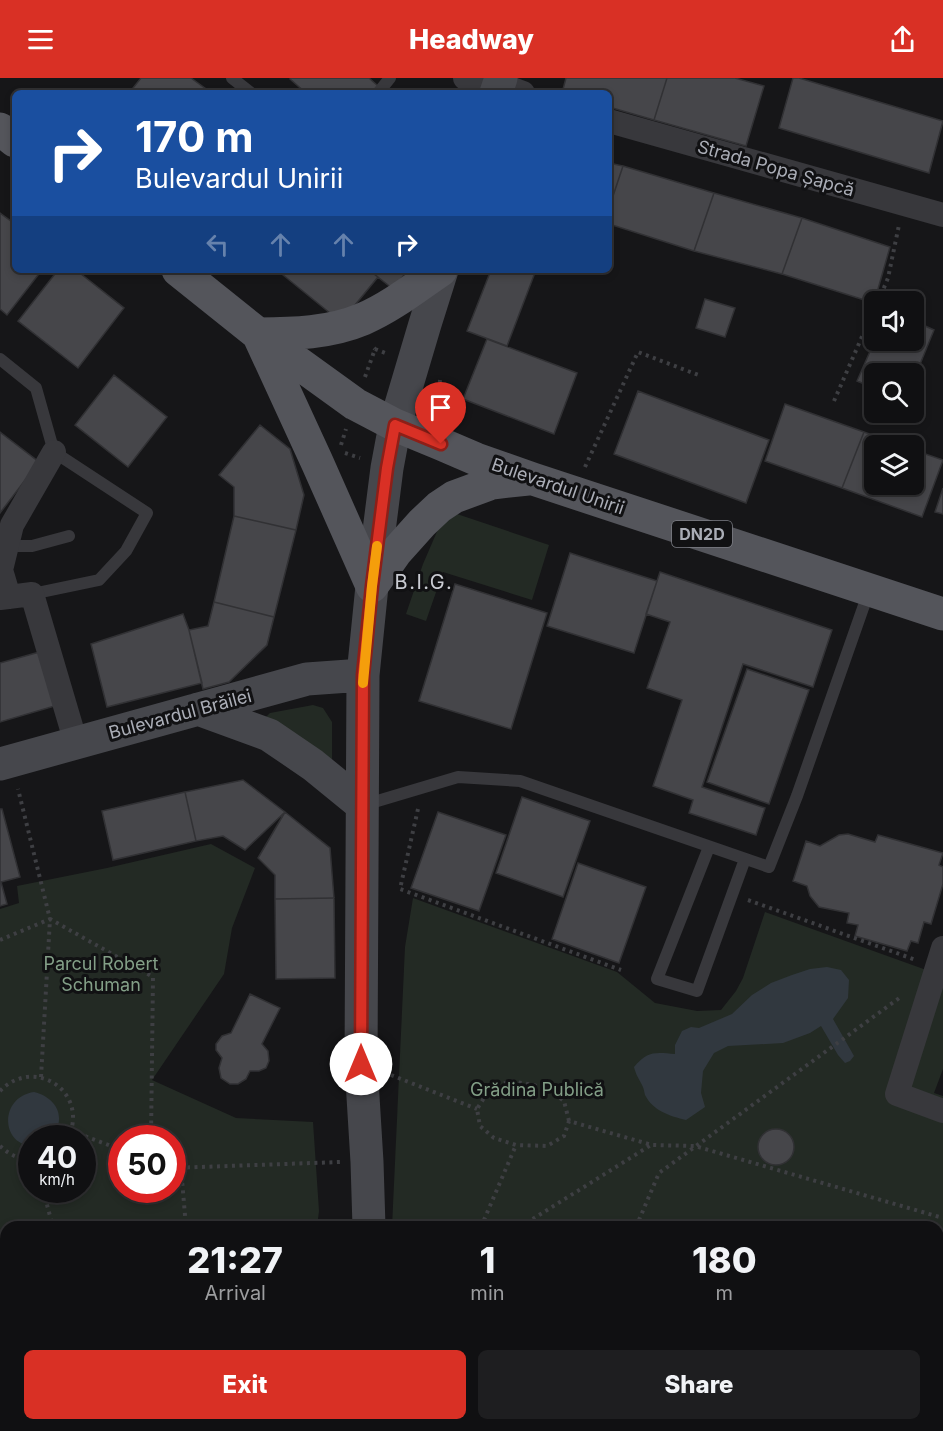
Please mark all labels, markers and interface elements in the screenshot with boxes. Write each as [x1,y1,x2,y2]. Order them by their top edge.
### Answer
icon: menu [24,23,57,56]
text: Headway [409,23,534,56]
icon: share [886,23,919,56]
text: 170 m [135,111,253,162]
icon: right [36,114,114,192]
street label: Strada Popa Șapcă [695,136,857,201]
text: Bulevardul Unirii [135,162,343,195]
icon: left [201,228,234,261]
icon: ahead [264,228,297,261]
icon: ahead [327,228,360,261]
icon: right [390,228,423,261]
map controls [864,291,924,495]
button: sound [864,291,924,351]
button: search [864,363,924,423]
pin [415,382,466,444]
icon: arrive [424,391,457,424]
button: layers [864,435,924,495]
street label: Bulevardul Unirii [489,453,627,519]
road number: DN2D [672,521,732,547]
district label: B.I.G. [395,570,453,594]
street label: Bulevardul Brăilei [106,685,254,743]
park label: Parcul Robert Schuman [43,953,159,995]
position arrow [329,1032,393,1096]
park label: Grădina Publică [470,1079,604,1100]
speed limit sign: 50 [108,1125,186,1203]
text: 40 [37,1139,77,1175]
text: km/h [39,1170,75,1189]
text: 21:27 [187,1238,283,1282]
text: 1 [480,1238,495,1282]
text: 180 [692,1238,757,1282]
text: Arrival [204,1281,266,1305]
text: min [470,1281,505,1305]
text: m [715,1281,733,1305]
button: Exit [24,1350,466,1419]
button: Share [478,1350,920,1419]

